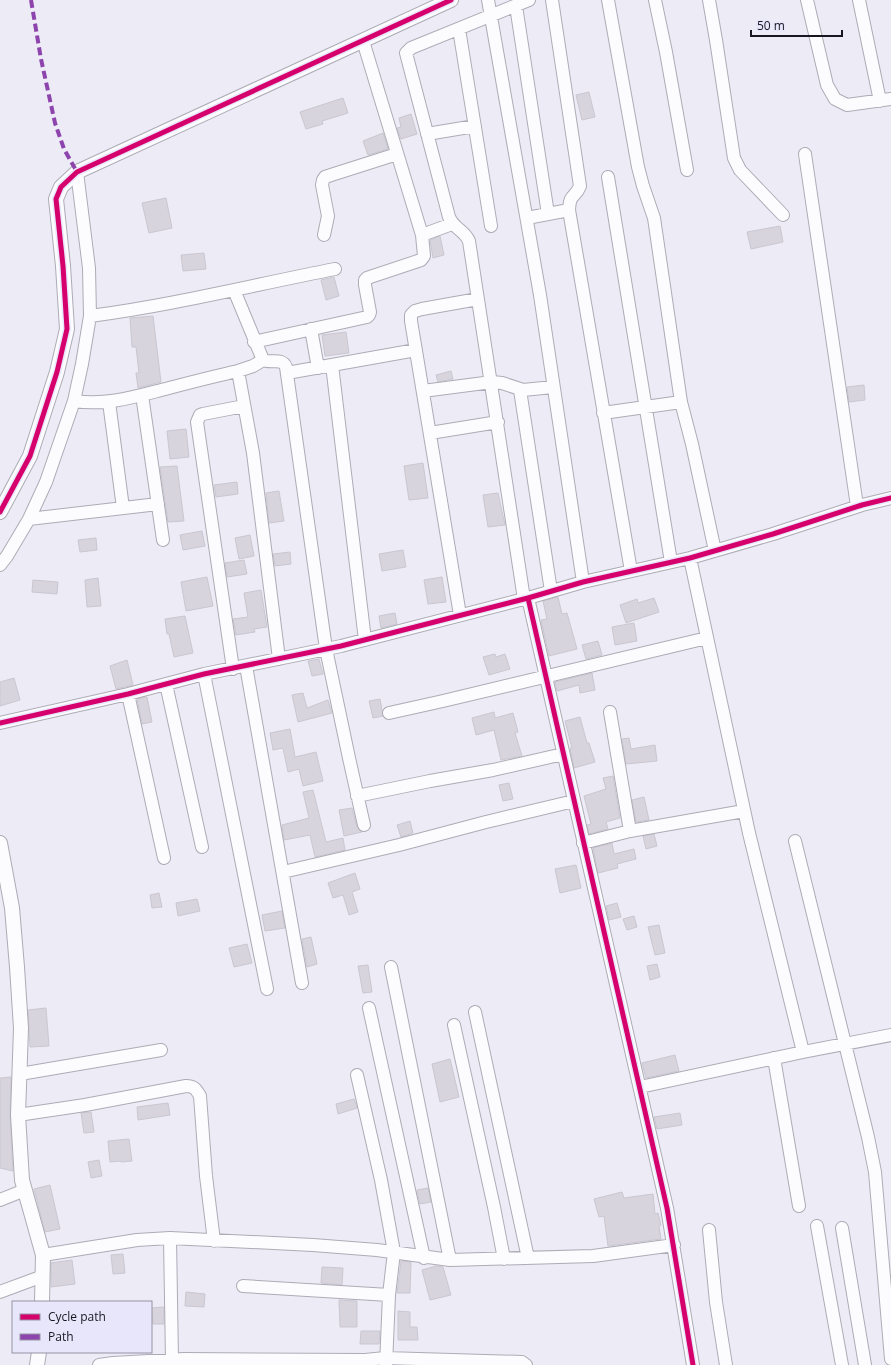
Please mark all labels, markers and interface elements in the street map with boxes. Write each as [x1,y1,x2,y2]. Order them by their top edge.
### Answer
scale bar [751,12,842,38]
text: 50 m [757,17,785,34]
legend [12,1301,152,1353]
text: Cycle path [48,1308,106,1325]
text: Path [48,1328,74,1345]

